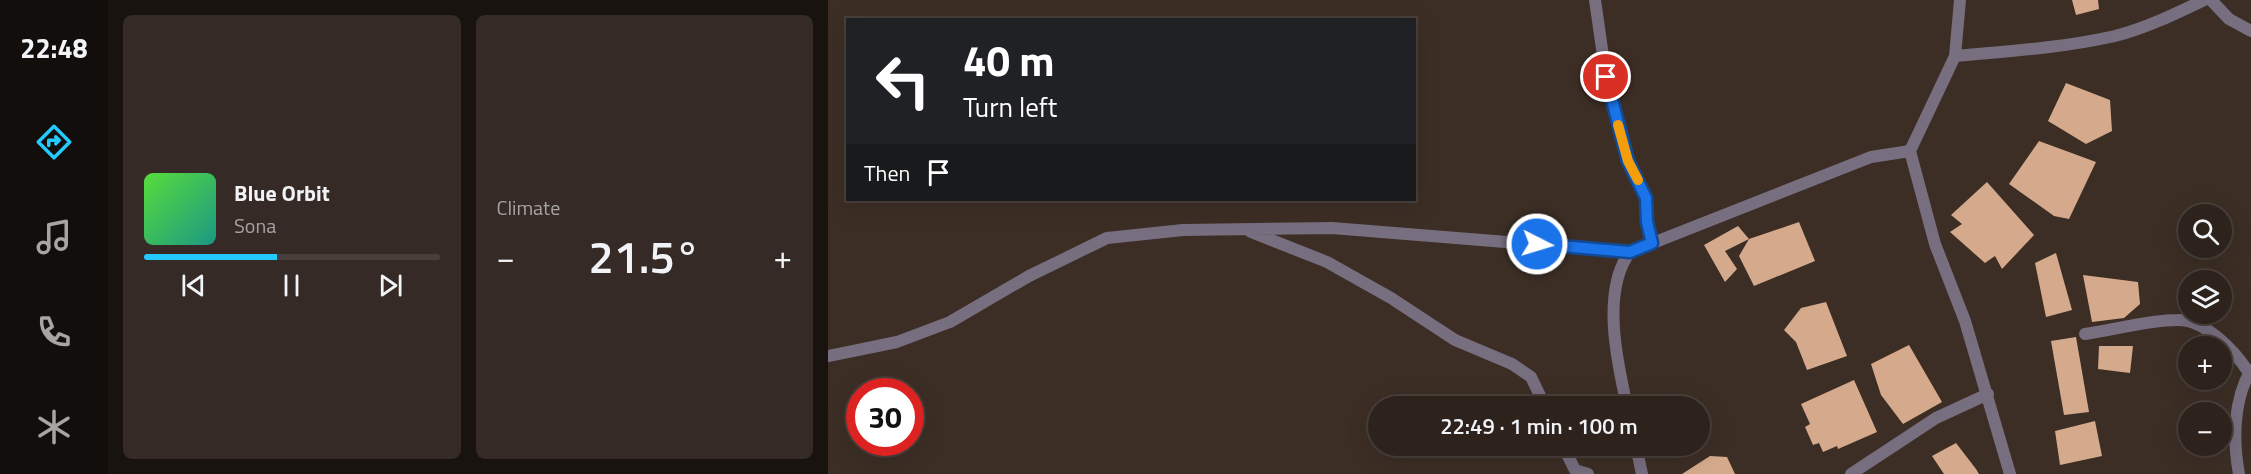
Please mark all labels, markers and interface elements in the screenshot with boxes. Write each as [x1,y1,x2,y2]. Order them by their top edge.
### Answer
text: 22:48 [20,27,88,68]
text: 40 m [963,28,1055,92]
icon: left [864,42,942,120]
pin [1580,51,1631,102]
icon: arrive [1589,60,1622,93]
text: Turn left [963,86,1057,127]
icon: directions [33,121,75,163]
text: Then [864,156,910,190]
icon: arrive [922,156,955,189]
text: Blue Orbit [234,176,330,210]
text: Climate [497,192,560,223]
map controls [2178,204,2232,456]
button: search [2178,204,2232,258]
text: Sona [234,210,276,241]
position arrow [1505,212,1569,276]
icon: music [33,216,75,258]
text: 21.5° [588,222,700,290]
text: − [497,232,515,282]
text: + [774,232,792,282]
icon: previous [177,269,210,302]
icon: pause [275,269,308,302]
icon: next [374,269,407,302]
button: layers [2178,270,2232,324]
icon: phone [33,311,75,353]
button: + [2178,336,2232,390]
speed limit sign: 30 [846,378,924,456]
button: − [2178,402,2232,456]
icon: climate [33,406,75,448]
text: 22:49 · 1 min · 100 m [1440,409,1638,443]

